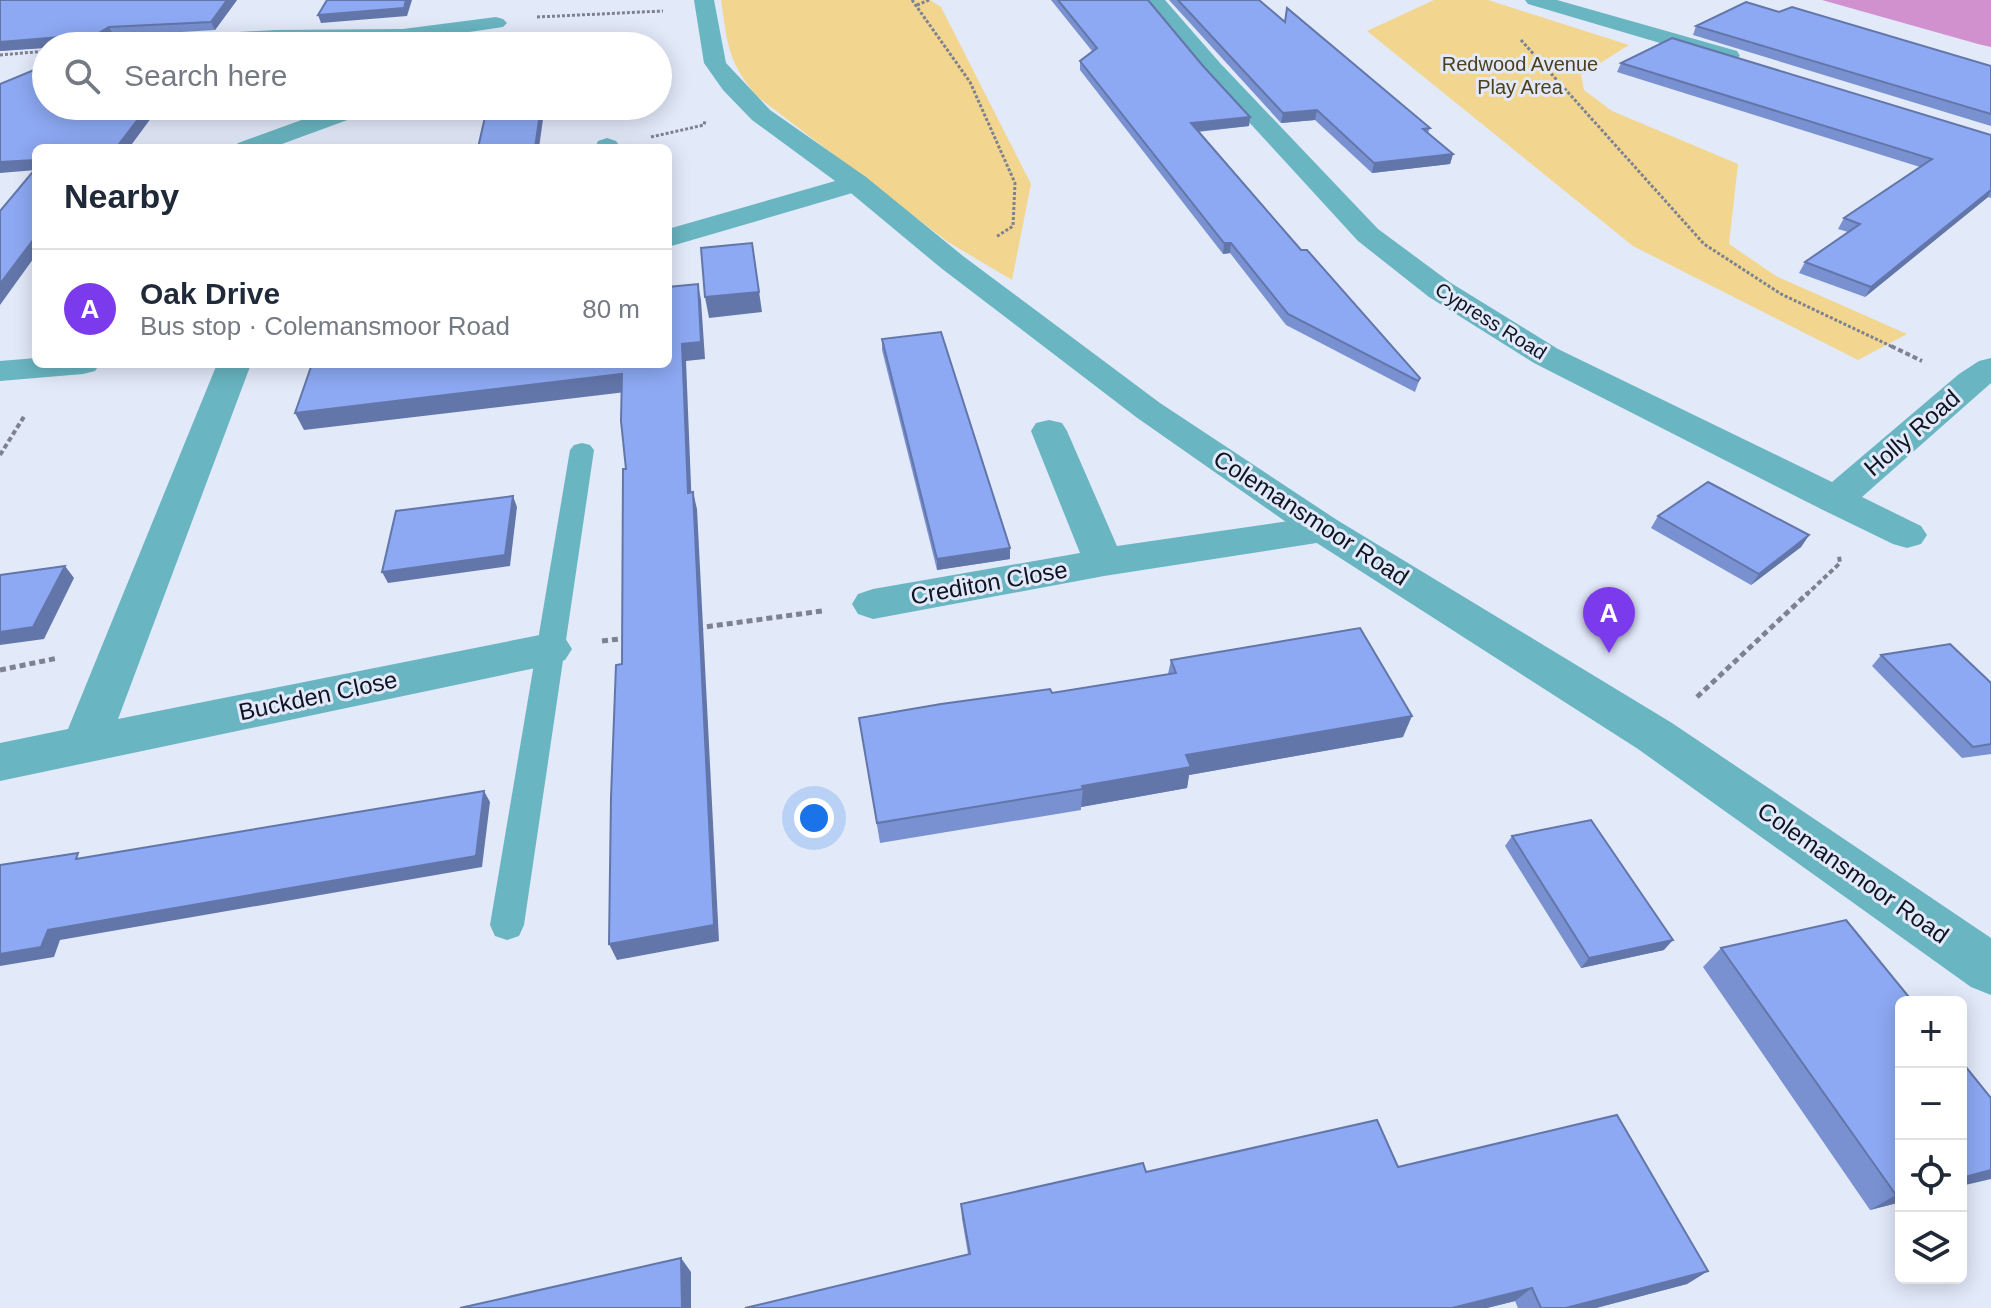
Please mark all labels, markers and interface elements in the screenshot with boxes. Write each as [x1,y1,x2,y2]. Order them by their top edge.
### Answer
search box [32,32,672,120]
park label: Redwood Avenue Play Area [1442,53,1598,98]
icon: search [60,54,104,98]
text: Search here [124,59,287,92]
text: Nearby [64,177,179,215]
text: Oak Drive [140,277,280,310]
street label: Cypress Road [1431,278,1551,364]
text: A [81,294,99,324]
text: 80 m [582,294,640,324]
text: Bus stop · Colemansmoor Road [140,311,510,341]
street label: Holly Road [1859,384,1965,481]
street label: Colemansmoor Road [1209,445,1414,591]
street label: Crediton Close [908,555,1069,610]
pin: A [1583,587,1635,653]
street label: Buckden Close [236,666,400,725]
street label: Colemansmoor Road [1753,796,1954,949]
your location [794,798,834,838]
map controls [1895,996,1967,1284]
button: + [1895,996,1967,1068]
button: − [1895,1068,1967,1140]
button: locate [1895,1140,1967,1212]
button: layers [1895,1212,1967,1284]

